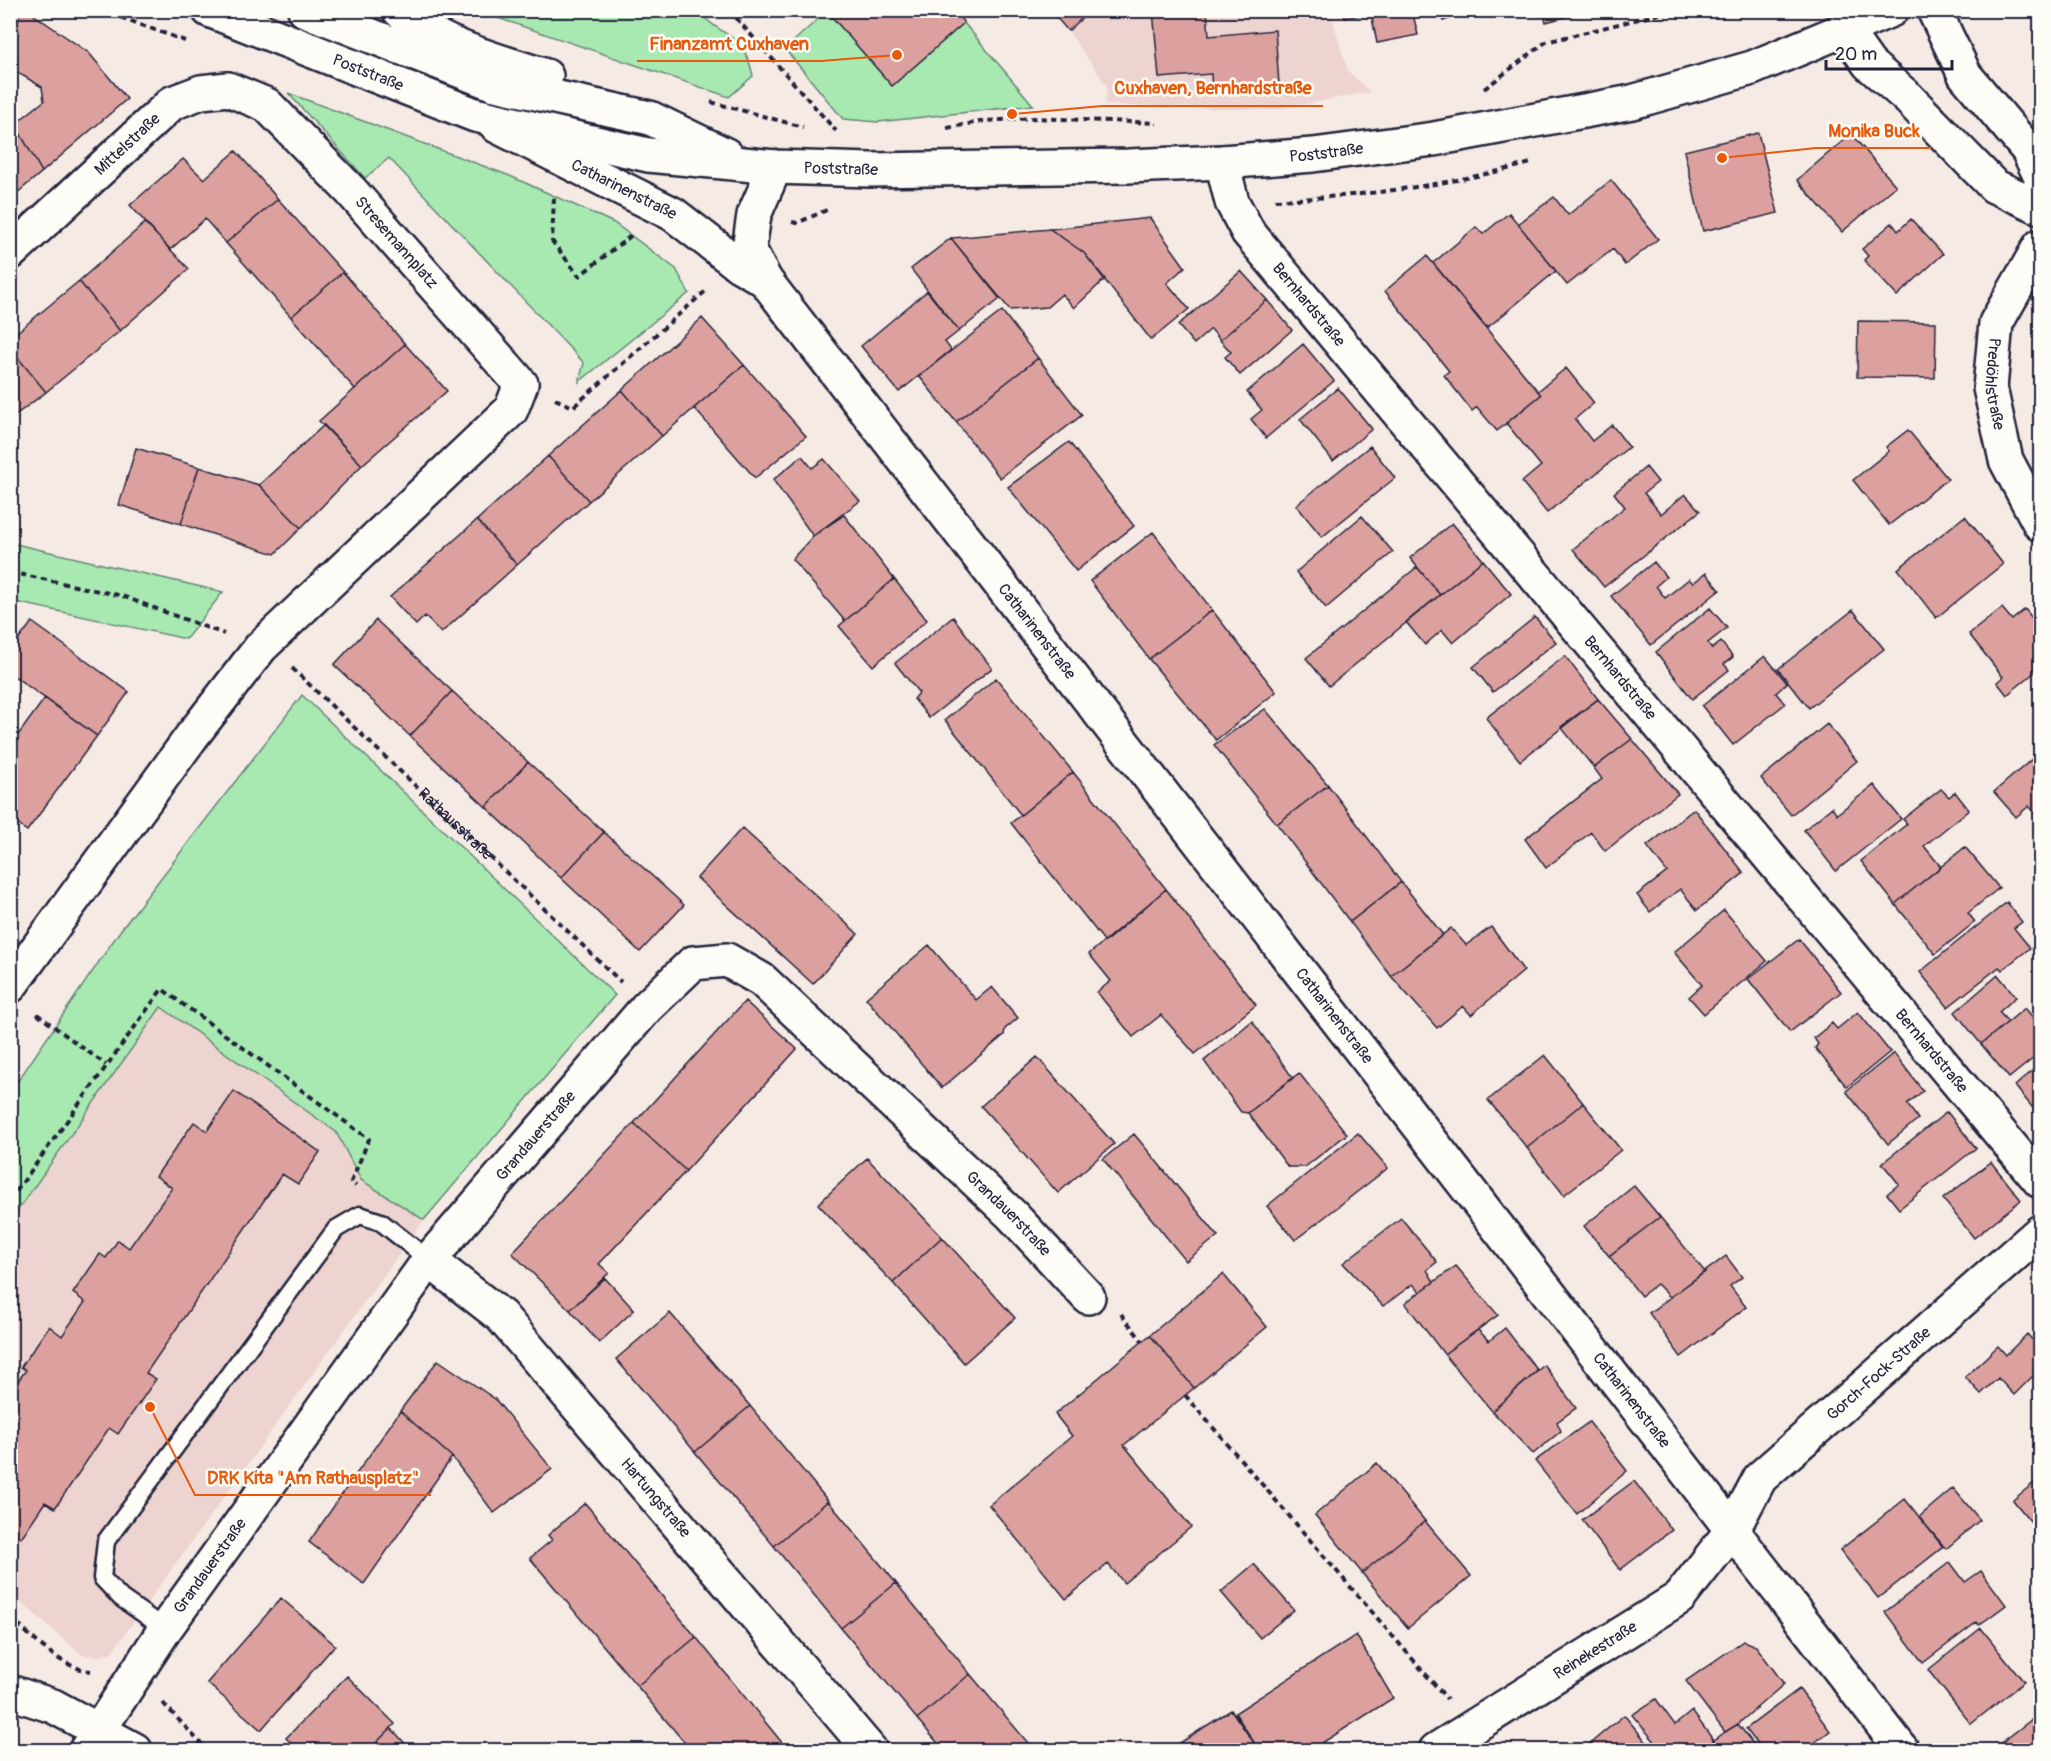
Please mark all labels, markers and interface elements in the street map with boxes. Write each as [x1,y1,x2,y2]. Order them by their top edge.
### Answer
callout: Finanzamt Cuxhaven [637,25,821,61]
text: Finanzamt Cuxhaven [649,33,809,56]
scale bar [1826,33,1952,71]
text: 20 m [1835,43,1877,66]
street label: Poststraße [330,50,406,96]
callout: Cuxhaven, Bernhardstraße [1102,70,1323,106]
text: Cuxhaven, Bernhardstraße [1114,77,1313,100]
street label: Mittelstraße [90,109,165,180]
callout: Monika Buck [1816,112,1931,148]
text: Monika Buck [1828,120,1920,143]
street label: Poststraße [1289,138,1365,167]
street label: Catharinenstraße [568,155,680,224]
street label: Poststraße [803,158,878,180]
street label: Stresemannplatz [350,192,442,293]
street label: Bernhardstraße [1268,259,1350,351]
street label: Predöhlstraße [1980,337,2009,432]
street label: Catharinenstraße [994,580,1080,683]
street label: Bernhardstraße [1579,632,1661,724]
street label: Rathausstraße [414,784,497,864]
street label: Catharinenstraße [1291,964,1378,1068]
street label: Bernhardstraße [1891,1005,1972,1097]
street label: Grandauerstraße [492,1087,580,1185]
street label: Grandauerstraße [962,1167,1055,1261]
street label: Gorch-Fock-Straße [1823,1323,1935,1425]
street label: Catharinenstraße [1588,1349,1675,1452]
street label: Hartungstraße [616,1454,695,1542]
callout: DRK Kita "Am Rathausplatz" [195,1459,431,1495]
text: DRK Kita "Am Rathausplatz" [207,1467,419,1490]
street label: Grandauerstraße [169,1514,251,1618]
street label: Reinekestraße [1550,1617,1641,1684]

